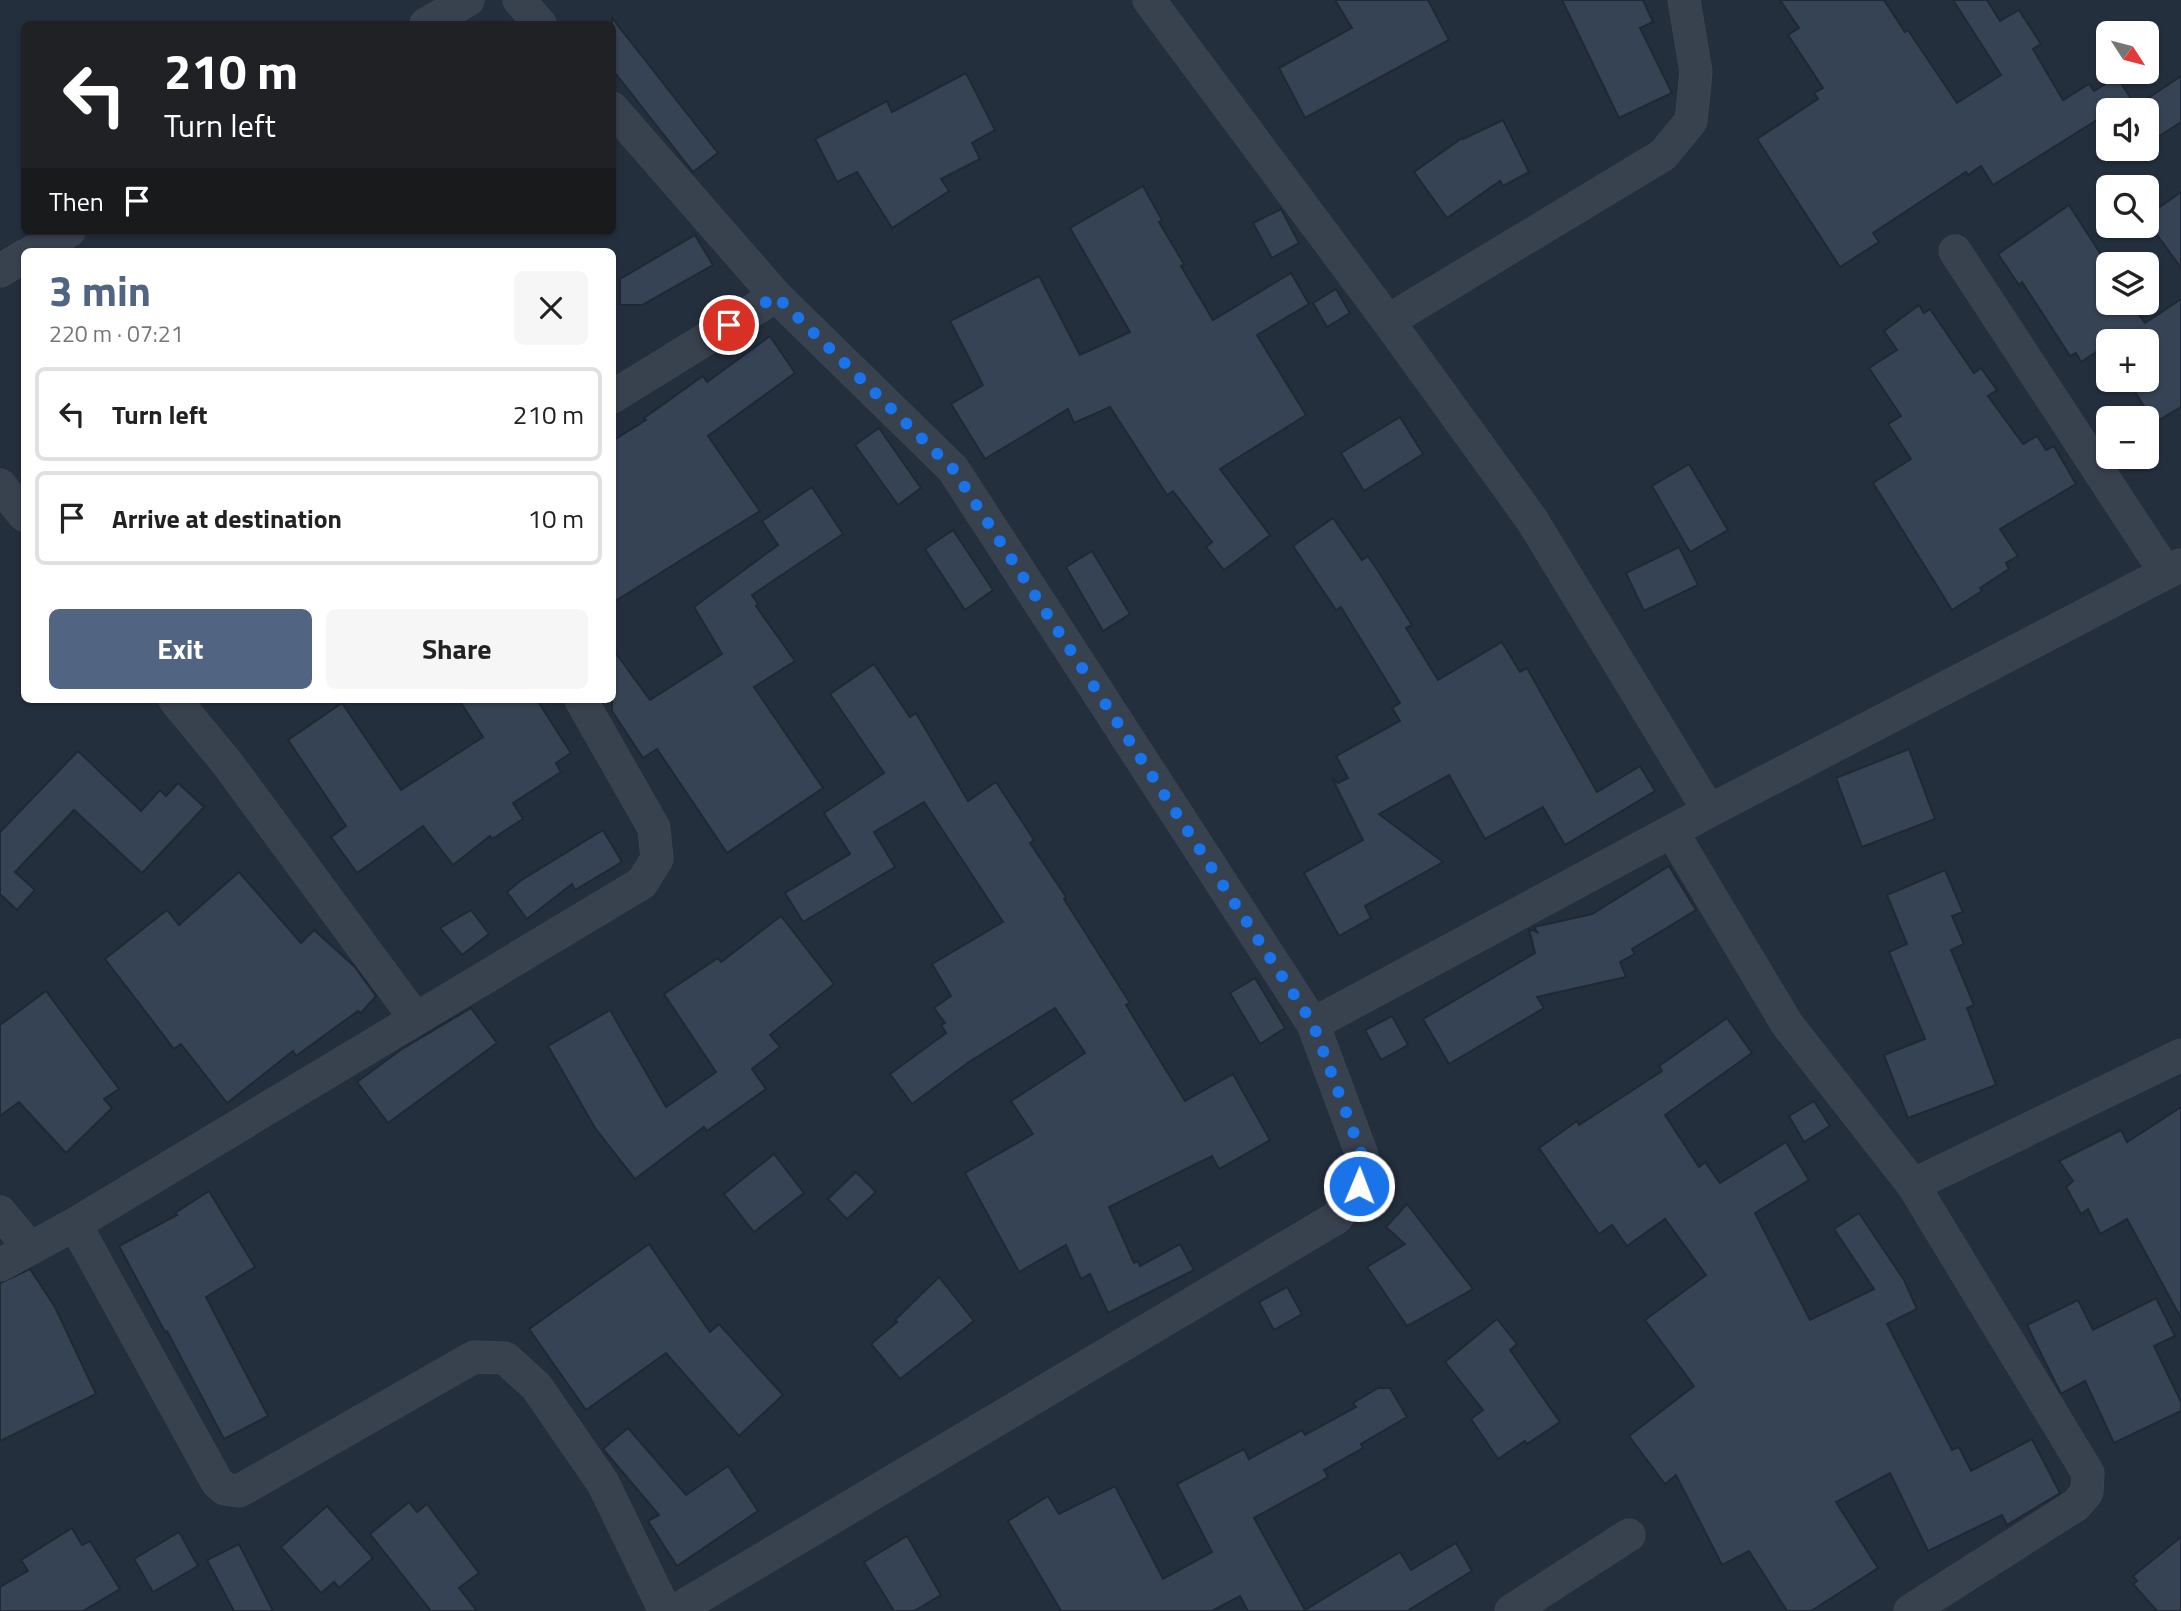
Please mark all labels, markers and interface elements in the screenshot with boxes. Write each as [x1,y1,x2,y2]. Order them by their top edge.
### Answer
north arrow [2096,21,2160,84]
map controls [2096,21,2159,469]
text: 210 m [164,33,298,108]
icon: left [49,49,140,140]
button: sound [2096,98,2159,161]
text: Turn left [164,101,276,149]
button: search [2096,175,2159,238]
text: Then [49,182,104,221]
icon: arrive [118,182,156,220]
button: layers [2096,252,2159,315]
text: 3 min [49,258,151,322]
button: close [514,271,588,345]
pin [699,295,759,355]
icon: arrive [710,306,748,344]
text: 220 m · 07:21 [49,316,184,351]
button: + [2096,329,2159,392]
icon: left [53,395,91,433]
text: Turn left [112,395,207,434]
text: 210 m [513,395,584,434]
button: − [2096,406,2159,469]
icon: arrive [53,499,91,537]
text: Arrive at destination [112,499,342,538]
text: 10 m [527,499,584,538]
button: Exit [49,609,312,689]
button: Share [326,609,588,689]
position arrow [1322,1149,1396,1223]

